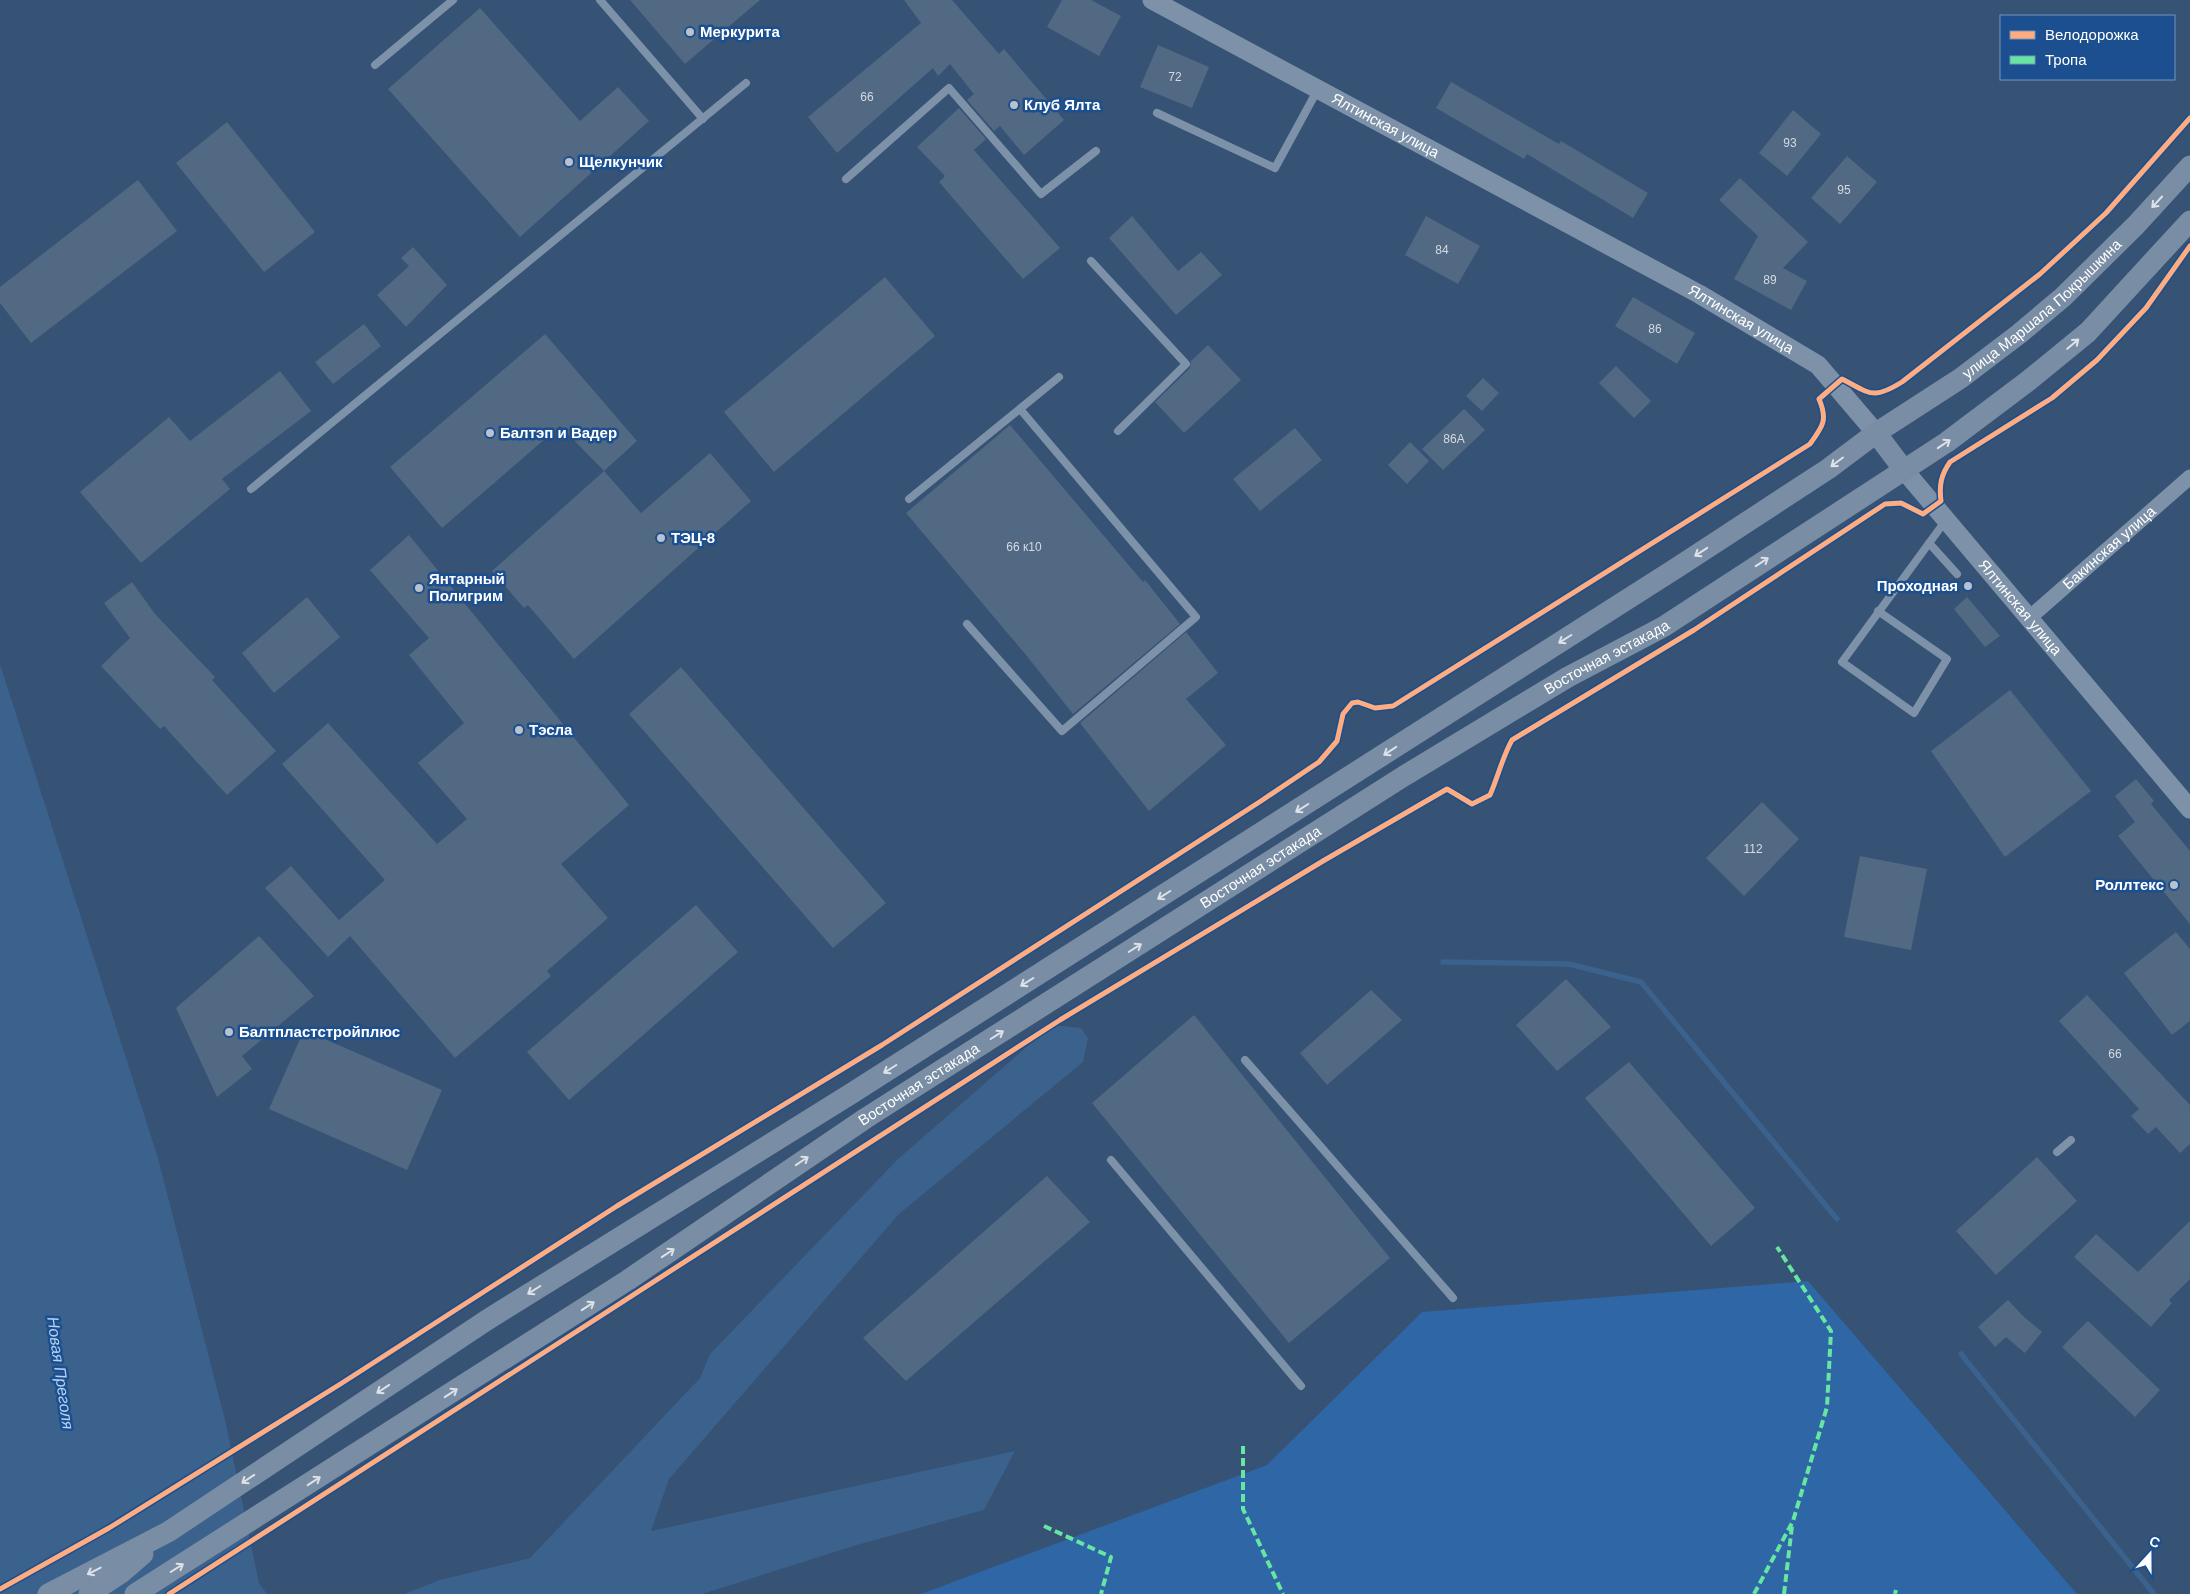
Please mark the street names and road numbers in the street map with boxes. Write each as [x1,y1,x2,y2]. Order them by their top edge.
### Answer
street label: Ялтинская улица [1329,89,1443,161]
street label: улица Маршала Покрышкина [1959,235,2125,382]
street label: Ялтинская улица [1686,281,1798,357]
street label: Бакинская улица [2059,502,2159,593]
street label: Ялтинская улица [1975,556,2066,659]
street label: Восточная эстакада [1541,616,1673,698]
street label: Восточная эстакада [1197,822,1324,911]
street label: Восточная эстакада [855,1039,983,1129]

